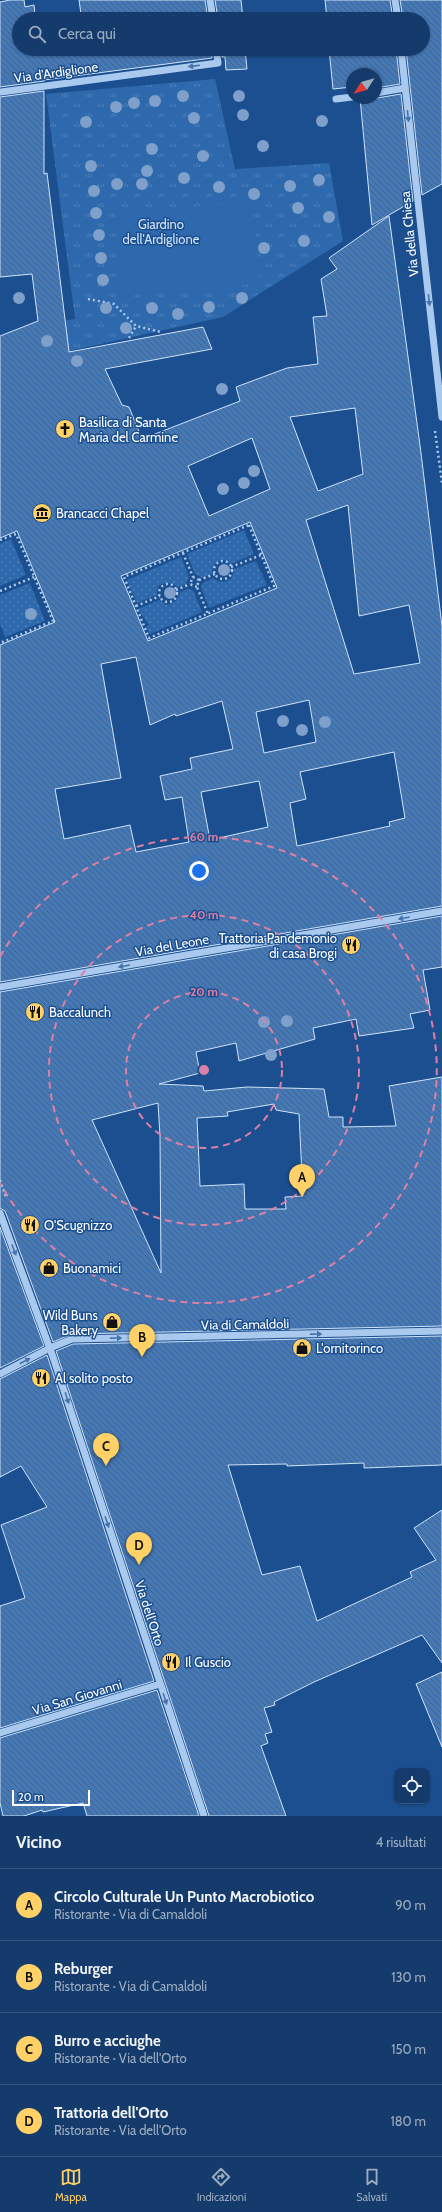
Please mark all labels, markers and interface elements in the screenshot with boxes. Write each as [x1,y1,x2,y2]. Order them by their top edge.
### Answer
search box [12,12,430,56]
icon: search [26,23,48,45]
text: Cerca qui [58,25,116,43]
street label: Via d'Ardiglione [13,58,99,86]
one-way arrow [187,63,200,69]
north arrow [346,68,382,104]
one-way arrow [405,110,411,122]
street label: Via della Chiesa [396,190,421,277]
park label: Giardino dell'Ardiglione [123,216,200,247]
one-way arrow [426,294,432,306]
place label: Basilica di Santa Maria del Carmine [79,414,178,445]
church icon: Basilica di Santa Maria del Carmine [54,418,76,440]
museum icon: Brancacci Chapel [31,502,53,524]
place label: Brancacci Chapel [56,505,149,521]
text: 60 m [190,829,218,844]
your location [189,861,209,881]
text: 40 m [189,907,219,922]
one-way arrow [397,915,410,921]
place label: Trattoria Pandemonio di casa Brogi [219,930,337,961]
street label: Via del Leone [134,931,210,959]
restaurant icon: Trattoria Pandemonio di casa Brogi [340,934,362,956]
one-way arrow [118,963,130,969]
text: 20 m [190,984,218,999]
restaurant icon: Baccalunch [24,1001,46,1023]
place label: Baccalunch [49,1004,111,1020]
centre of rings [197,1063,211,1077]
pin: A [289,1164,315,1197]
restaurant icon: O'Scugnizzo [19,1214,41,1236]
place label: O'Scugnizzo [44,1217,112,1233]
one-way arrow [11,1244,17,1256]
shop icon: Buonamici [38,1257,60,1279]
place label: Buonamici [63,1260,121,1276]
place label: Wild Buns Bakery [43,1307,99,1338]
shop icon: Wild Buns Bakery [101,1311,123,1333]
street label: Via di Camaldoli [201,1315,289,1333]
pin: B [129,1324,155,1357]
one-way arrow [310,1331,323,1337]
one-way arrow [110,1335,122,1342]
shop icon: L'ornitorinco [291,1337,313,1359]
place label: L'ornitorinco [316,1340,383,1356]
one-way arrow [19,1358,31,1364]
restaurant icon: Al solito posto [30,1367,52,1389]
place label: Al solito posto [55,1370,133,1386]
one-way arrow [64,1393,70,1405]
pin: C [93,1433,119,1466]
one-way arrow [105,1516,111,1528]
pin: D [126,1532,152,1565]
street label: Via dell'Orto [132,1578,168,1648]
restaurant icon: Il Guscio [160,1651,182,1673]
place label: Il Guscio [185,1654,231,1670]
street label: Via San Giovanni [30,1676,124,1718]
one-way arrow [162,1693,168,1705]
map controls [394,1768,430,1804]
button: locate [394,1768,430,1804]
scale bar [12,1788,90,1807]
text: 20 m [18,1790,44,1804]
text: Vicino [16,1832,61,1852]
text: 4 risultati [376,1834,426,1850]
text: Circolo Culturale Un Punto Macrobiotico [54,1888,314,1906]
text: A [25,1897,33,1913]
text: 90 m [395,1897,426,1913]
text: Ristorante · Via di Camaldoli [54,1906,207,1922]
text: Reburger [54,1960,113,1978]
text: B [25,1969,33,1985]
text: 130 m [391,1969,426,1985]
text: Ristorante · Via di Camaldoli [54,1978,207,1994]
text: Burro e acciughe [54,2032,161,2050]
text: C [25,2041,33,2057]
text: 150 m [391,2041,426,2057]
text: Ristorante · Via dell'Orto [54,2050,187,2066]
text: Trattoria dell'Orto [54,2104,168,2122]
text: D [24,2113,34,2129]
text: 180 m [390,2113,426,2129]
text: Ristorante · Via dell'Orto [54,2122,187,2138]
tab: Mappa [55,2166,87,2204]
tab: Indicazioni [197,2166,246,2204]
tab: Salvati [356,2166,387,2204]

